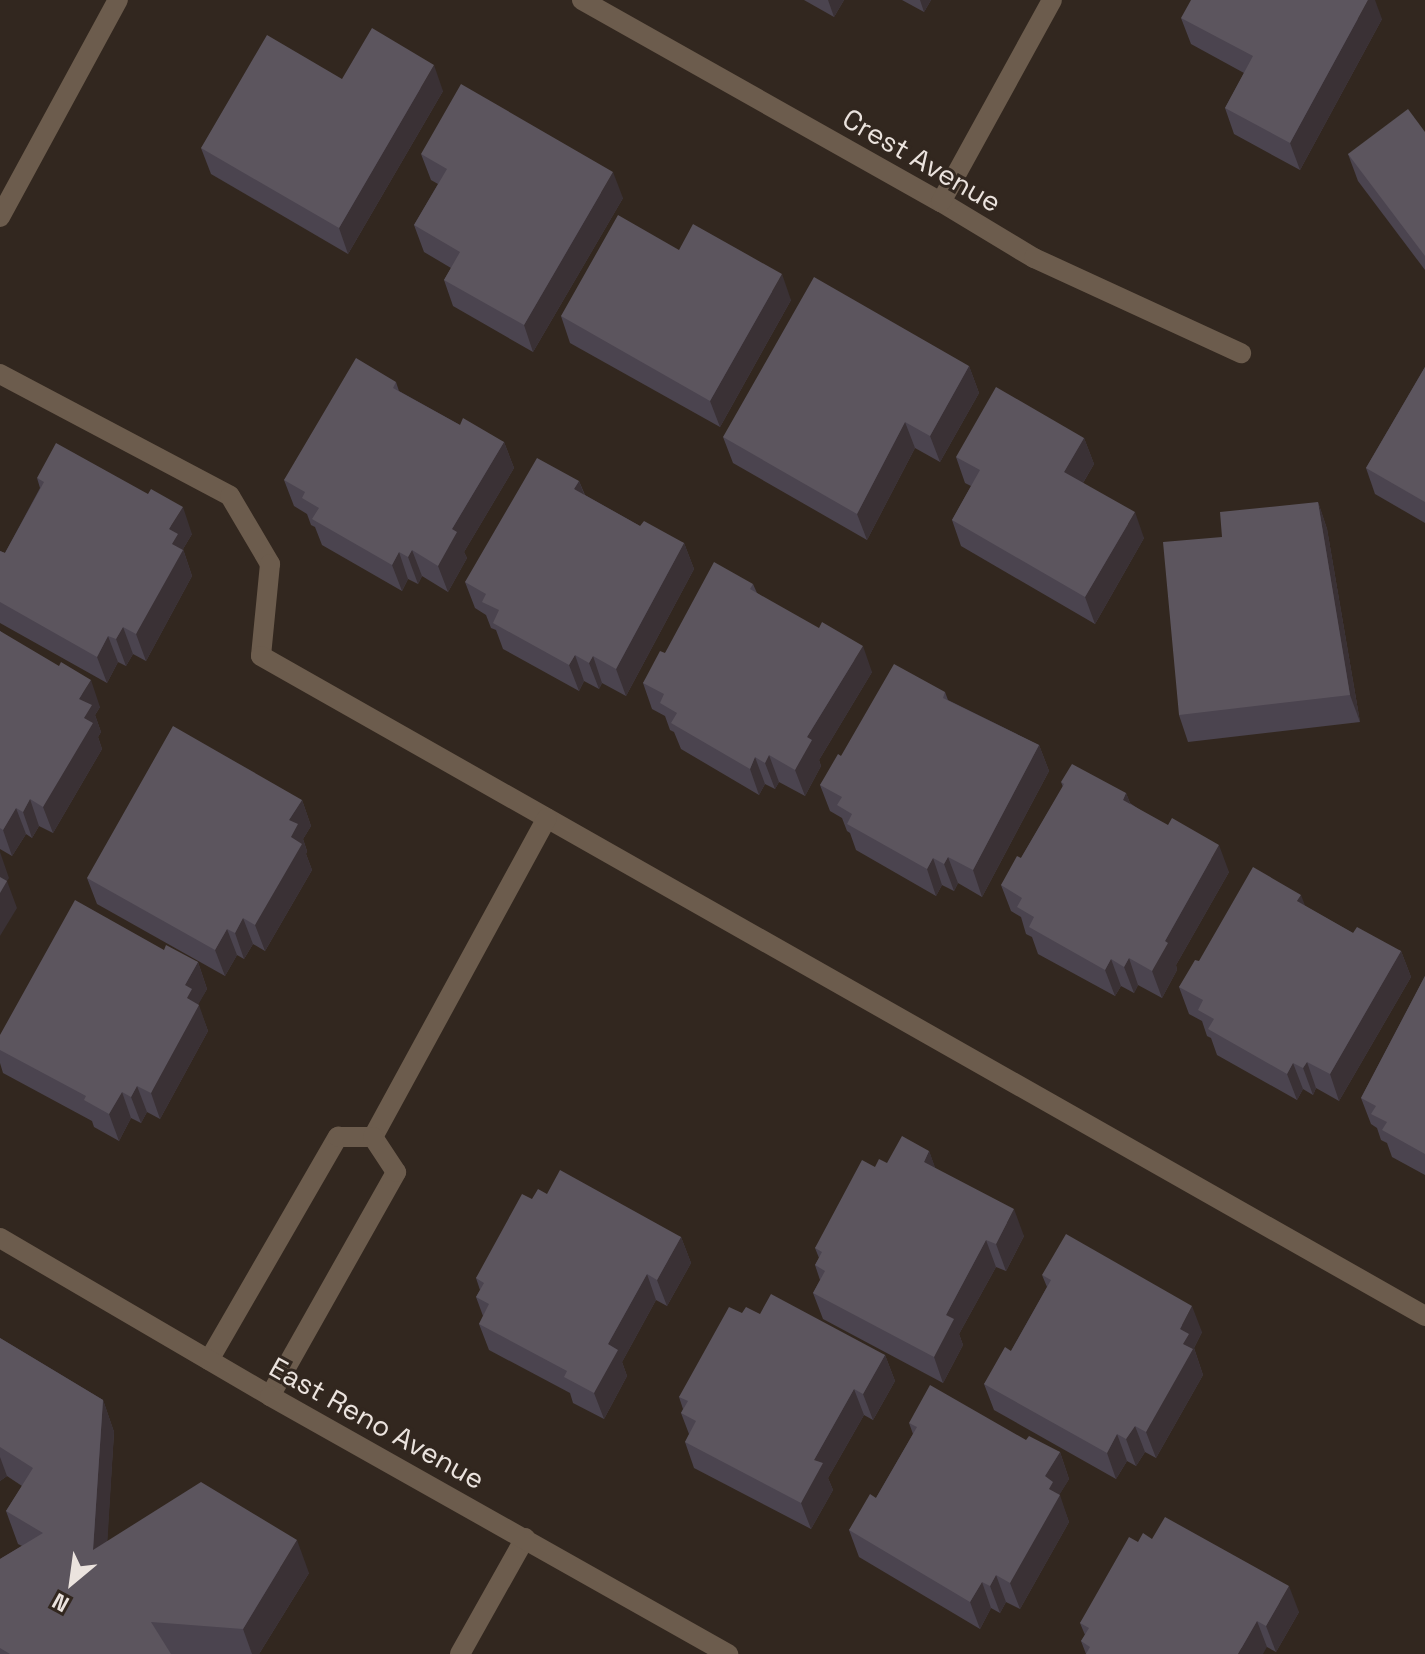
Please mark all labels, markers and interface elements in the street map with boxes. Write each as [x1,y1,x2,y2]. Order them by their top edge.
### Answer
street label: Crest Avenue [837,101,1007,219]
street label: East Reno Avenue [263,1350,491,1496]
north arrow [32,1542,112,1622]
text: N [47,1587,74,1619]

